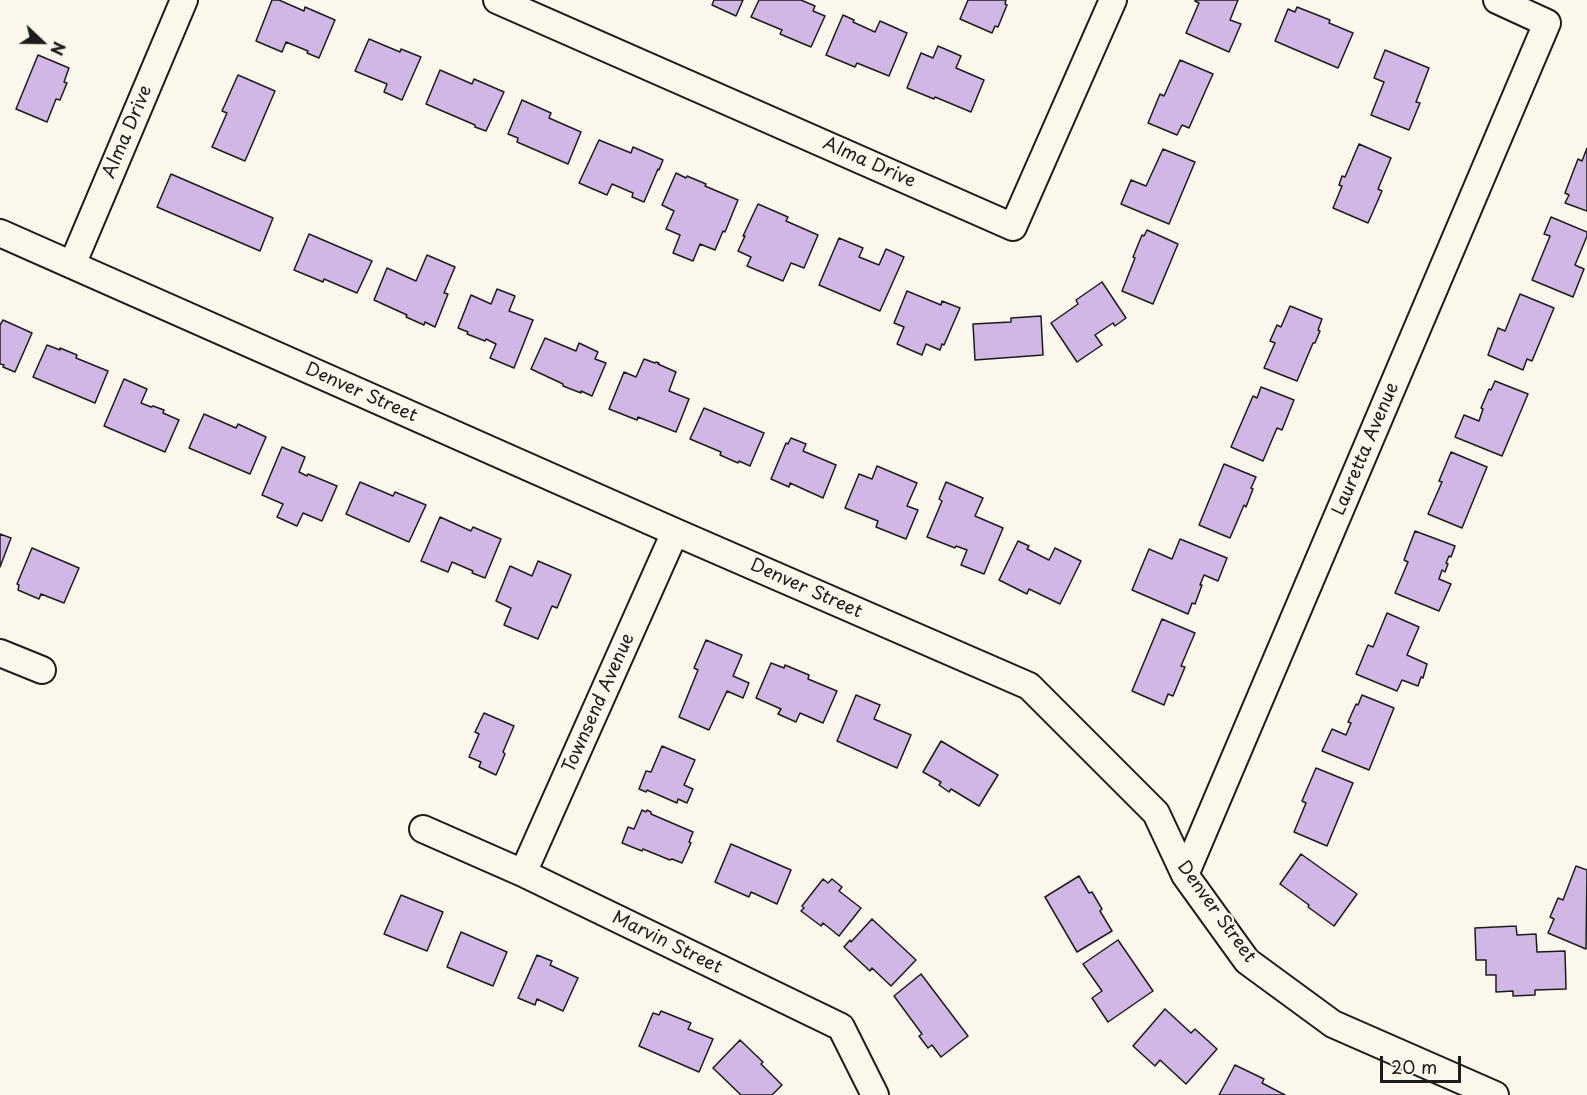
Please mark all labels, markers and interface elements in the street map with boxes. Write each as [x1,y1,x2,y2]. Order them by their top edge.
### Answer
north arrow [12,12,72,72]
text: N [45,38,72,59]
street label: Alma Drive [99,82,157,182]
street label: Alma Drive [819,133,919,193]
street label: Denver Street [302,359,420,427]
street label: Lauretta Avenue [1328,379,1404,519]
street label: Denver Street [747,555,865,623]
street label: Townsend Avenue [559,630,639,776]
street label: Denver Street [1172,857,1260,967]
street label: Marvin Street [609,907,725,979]
scale bar [1383,1044,1464,1082]
text: 20 m [1391,1053,1437,1080]

